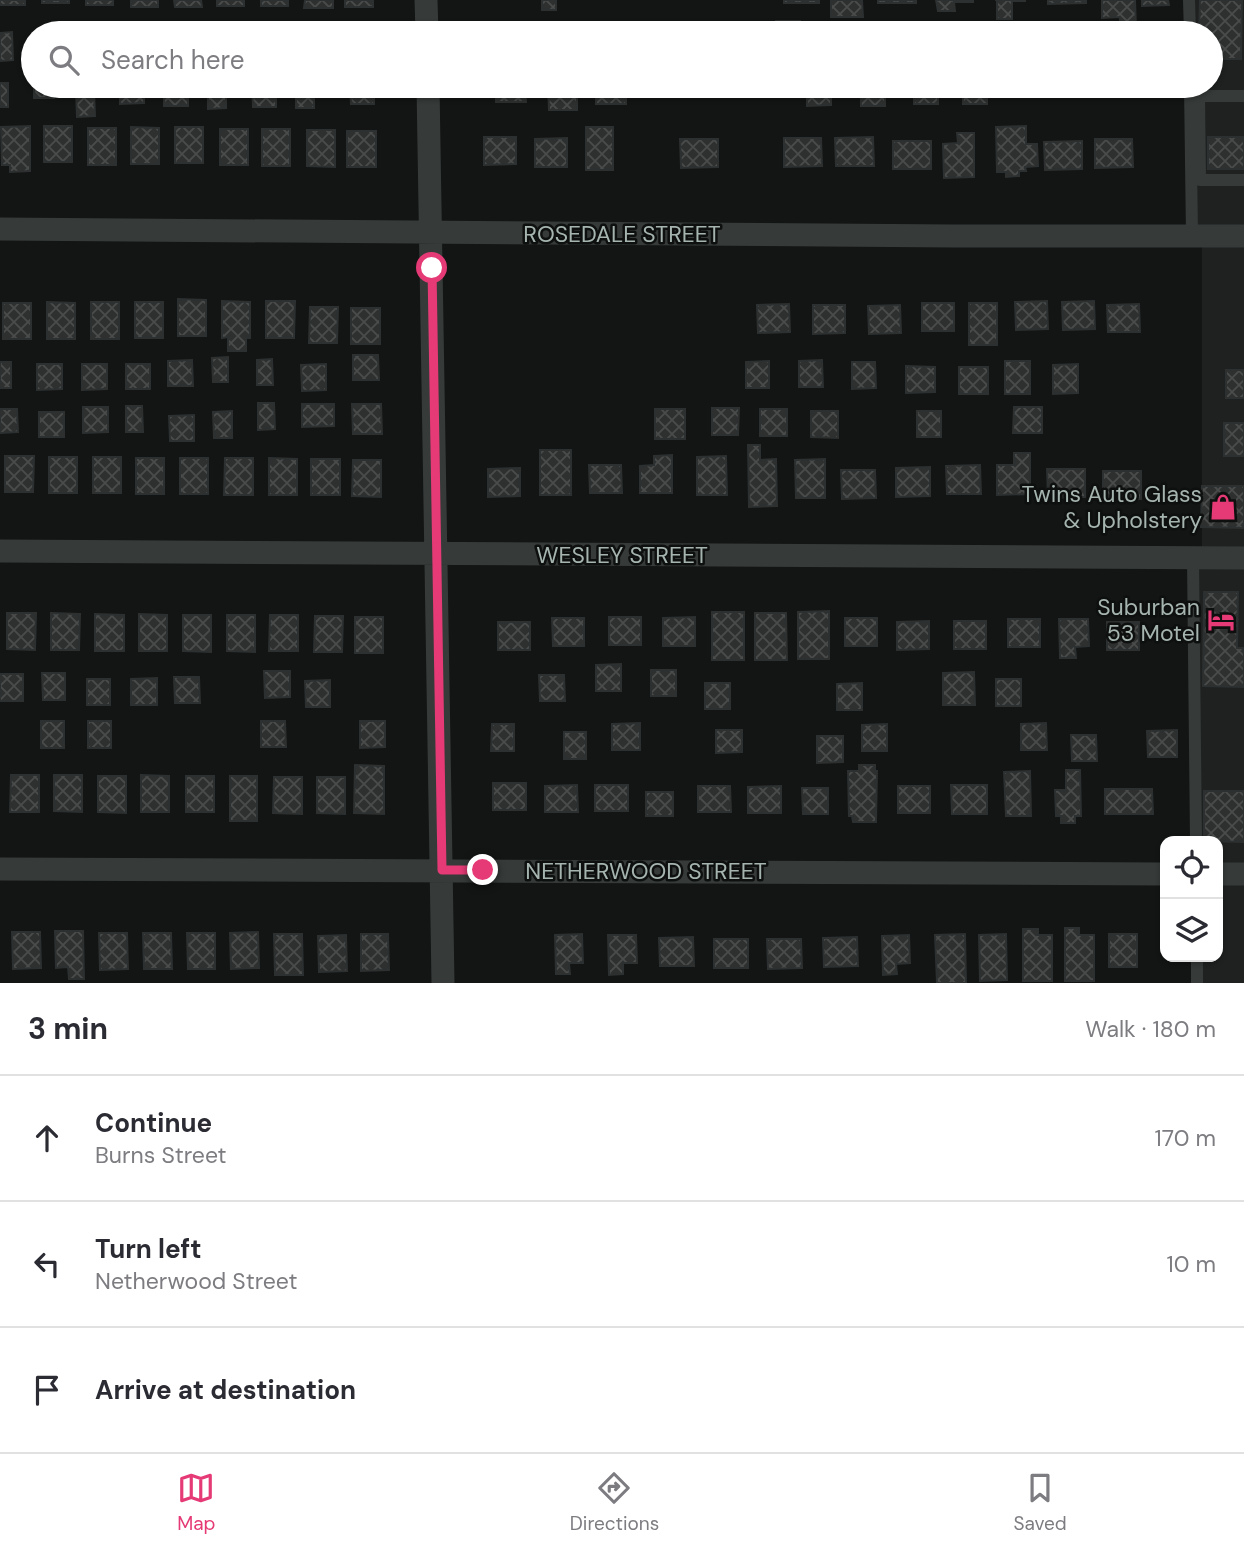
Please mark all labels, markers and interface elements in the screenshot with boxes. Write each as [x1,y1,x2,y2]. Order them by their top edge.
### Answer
search box [21,21,1223,98]
icon: search [45,41,83,79]
text: Search here [101,43,244,77]
street label: ROSEDALE STREET [523,219,721,249]
route start [416,252,447,283]
place label: Twins Auto Glass & Upholstery [1022,479,1202,535]
shop icon: Twins Auto Glass & Upholstery [1208,492,1238,522]
street label: WESLEY STREET [536,540,708,570]
place label: Suburban 53 Motel [1097,592,1200,648]
hotel icon: Suburban 53 Motel [1206,605,1236,635]
map controls [1160,836,1223,962]
button: locate [1160,836,1223,899]
route end [467,854,498,885]
street label: NETHERWOOD STREET [525,856,767,886]
button: layers [1160,899,1223,962]
text: 3 min [28,1009,108,1048]
text: Walk · 180 m [1085,1014,1216,1044]
text: Continue [95,1106,212,1140]
icon: ahead [28,1119,66,1157]
text: 170 m [1155,1123,1216,1153]
text: Burns Street [95,1140,227,1170]
text: Turn left [95,1232,202,1266]
icon: left [28,1245,66,1283]
text: 10 m [1166,1249,1216,1279]
text: Netherwood Street [95,1266,298,1296]
icon: arrive [28,1371,66,1409]
text: Arrive at destination [95,1373,356,1407]
tab: Map [177,1469,215,1536]
tab: Directions [570,1469,659,1536]
tab: Saved [1014,1469,1067,1536]

